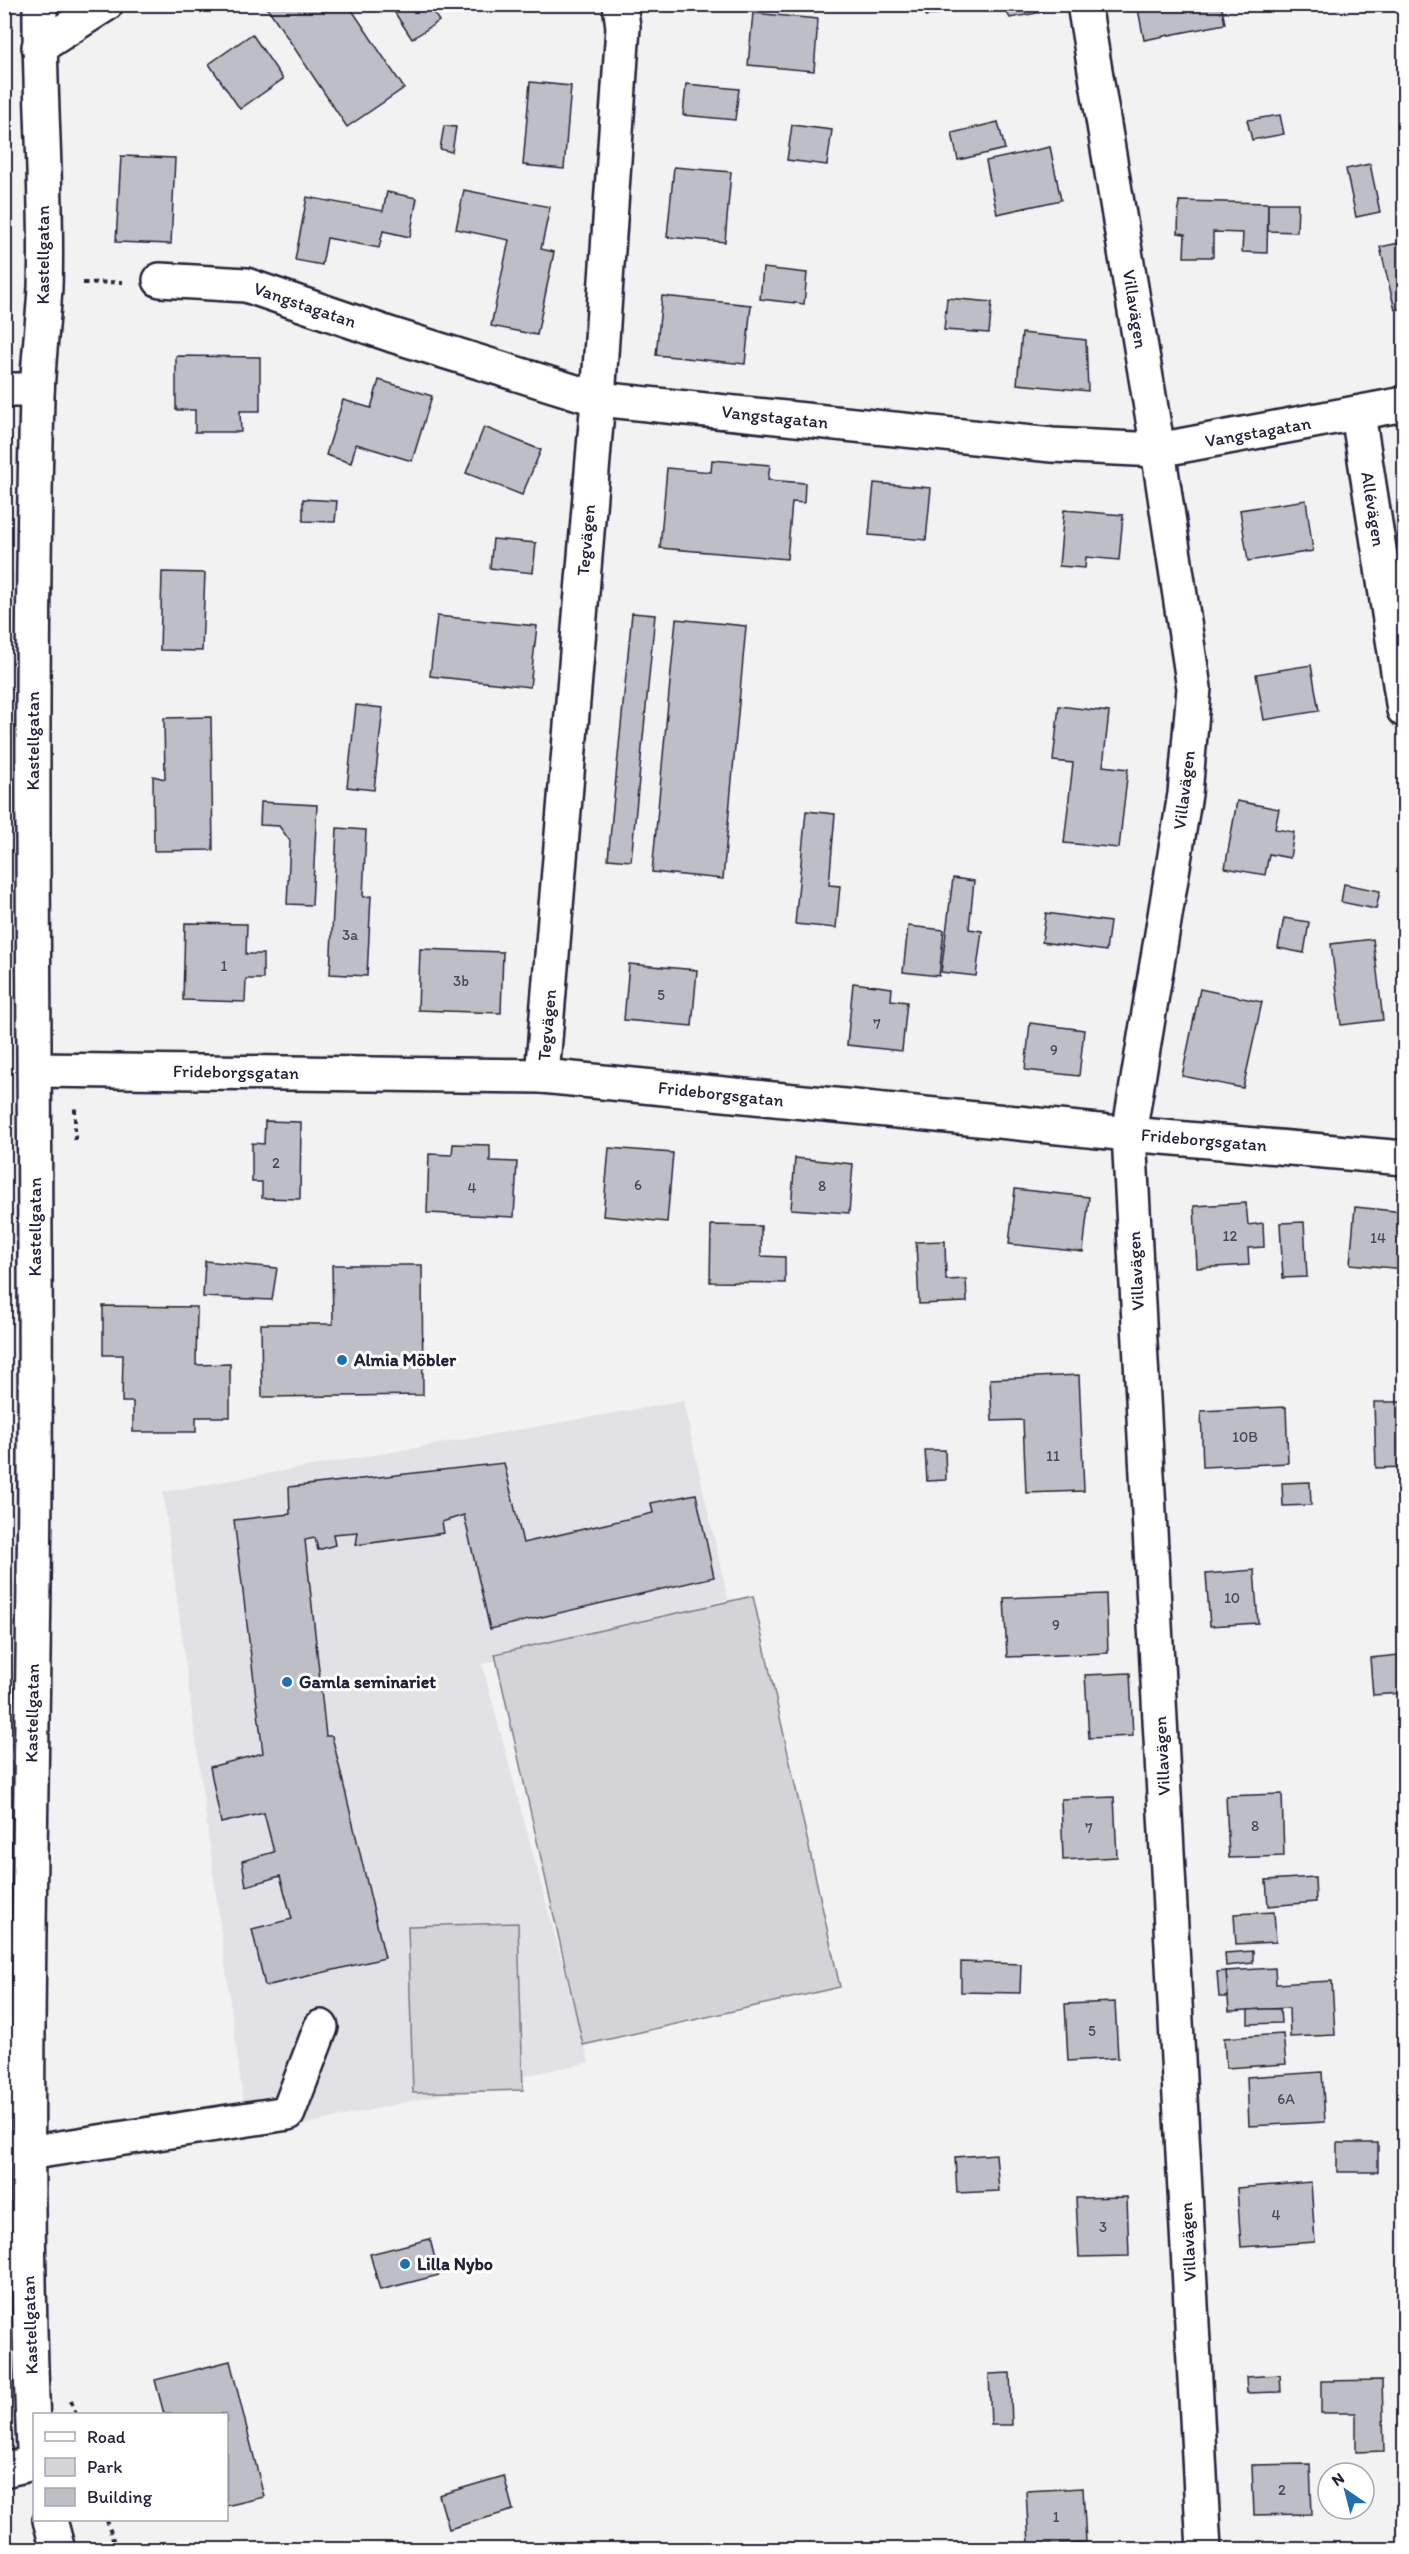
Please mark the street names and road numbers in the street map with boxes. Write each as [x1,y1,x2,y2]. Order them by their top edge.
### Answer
street label: Kastellgatan [32,205,54,305]
street label: Villavägen [1118,268,1152,350]
street label: Vangstagatan [251,277,359,333]
street label: Vangstagatan [721,400,829,434]
street label: Vangstagatan [1203,412,1313,452]
street label: Allévägen [1356,470,1390,548]
street label: Tegvägen [572,503,600,577]
street label: Kastellgatan [22,691,44,791]
street label: Villavägen [1168,749,1200,831]
street label: Tegvägen [533,988,561,1062]
street label: Frideborgsgatan [173,1060,299,1084]
street label: Frideborgsgatan [657,1076,785,1112]
street label: Frideborgsgatan [1140,1124,1268,1156]
street label: Kastellgatan [24,1177,46,1277]
street label: Villavägen [1123,1230,1149,1311]
street label: Kastellgatan [20,1663,44,1763]
street label: Villavägen [1149,1715,1175,1796]
street label: Villavägen [1175,2201,1201,2282]
street label: Kastellgatan [17,2275,43,2375]

